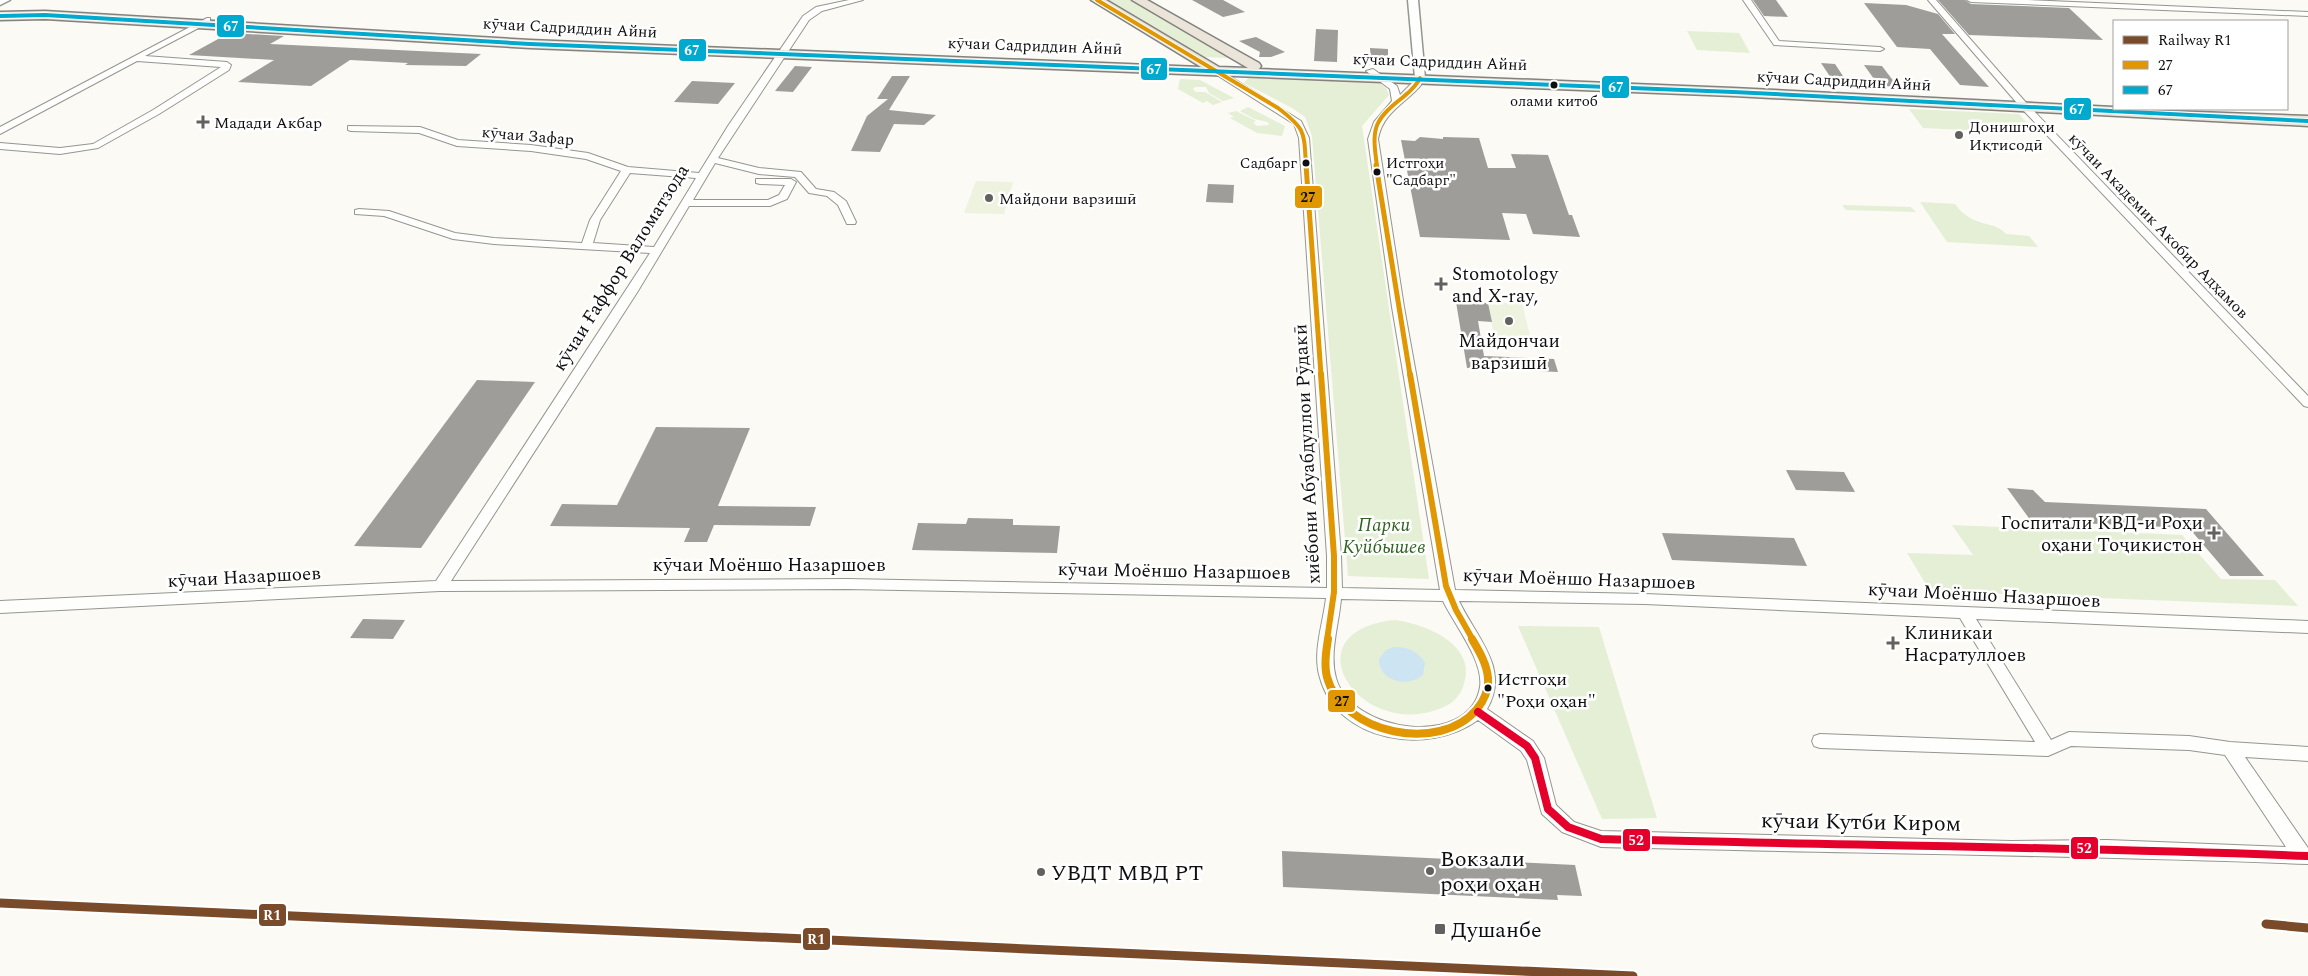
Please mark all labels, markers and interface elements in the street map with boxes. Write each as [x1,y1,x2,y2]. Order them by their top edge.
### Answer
street label: кӯчаи Садриддин Айнӣ [482,11,658,45]
line badge: 67 [216,14,245,38]
text: 67 [223,16,239,37]
legend [2113,20,2288,110]
text: Railway R1 [2158,29,2231,52]
street label: кӯчаи Садриддин Айнӣ [947,31,1123,61]
line badge: 67 [678,38,707,62]
text: 67 [684,40,700,61]
street label: кӯчаи Садриддин Айнӣ [1352,47,1528,77]
text: 27 [2158,54,2173,77]
line badge: 67 [1140,57,1168,81]
text: 67 [1146,59,1162,80]
street label: кӯчаи Садриддин Айнӣ [1756,64,1932,98]
line badge: 67 [1601,75,1630,99]
text: 67 [1608,77,1624,98]
text: 67 [2158,79,2173,102]
marker: олами китоб [1549,80,1559,90]
place label: олами китоб [1510,90,1598,113]
line badge: 67 [2063,97,2092,121]
text: 67 [2069,99,2085,120]
place label: Мадади Акбар [214,111,322,135]
marker: Мадади Акбар [196,115,210,129]
place label: Донишгоҳи Иқтисодӣ [1969,115,2055,157]
street label: кӯчаи Зафар [481,120,575,152]
street label: кӯчаи Академик Акобир Адҳамов [2063,127,2254,324]
marker: Донишгоҳи Иқтисодӣ [1953,129,1965,141]
place label: Садбарг [1240,152,1297,175]
place label: Истгоҳи "Садбарг" [1386,152,1456,192]
street label: кӯчаи Ғаффор Валоматзода [546,158,697,377]
marker: Садбарг [1301,158,1311,168]
marker: Истгоҳи "Садбарг" [1372,167,1382,177]
line badge: 27 [1294,185,1323,209]
place label: Майдони варзишӣ [999,187,1137,211]
text: 27 [1300,187,1316,208]
marker: Майдони варзишӣ [983,192,995,204]
place label: Stomotology and X-ray, [1452,260,1559,311]
marker: Stomotology and X-ray, [1434,277,1448,291]
marker: Майдончаи варзишӣ [1503,315,1515,327]
street label: хиёбони Абуабдуллои Рӯдакӣ [1286,323,1329,585]
place label: Майдончаи варзишӣ [1458,327,1560,378]
place label: Госпитали КВД-и Роҳи оҳани Тоҷикистон [2000,509,2203,560]
park label: Парки Куйбышев [1342,511,1426,562]
marker: Госпитали КВД-и Роҳи оҳани Тоҷикистон [2207,526,2221,540]
street label: кӯчаи Моёншо Назаршоев [653,551,885,580]
street label: кӯчаи Моёншо Назаршоев [1057,555,1291,588]
street label: кӯчаи Назаршоев [167,559,322,596]
street label: кӯчаи Моёншо Назаршоев [1462,561,1696,598]
street label: кӯчаи Моёншо Назаршоев [1867,575,2101,616]
place label: Клиникаи Насратуллоев [1904,619,2026,670]
marker: Клиникаи Насратуллоев [1886,636,1900,650]
place label: Истгоҳи "Роҳи оҳан" [1497,666,1596,715]
marker: Истгоҳи "Роҳи оҳан" [1483,683,1493,693]
line badge: 27 [1327,689,1356,713]
text: 27 [1334,691,1350,712]
street label: кӯчаи Кутби Киром [1760,804,1962,841]
line badge: 52 [1622,828,1651,852]
text: 52 [1628,830,1644,851]
line badge: 52 [2070,836,2099,860]
text: 52 [2076,838,2092,859]
place label: Вокзали роҳи оҳан [1440,843,1541,901]
place label: УВДТ МВД РТ [1051,857,1203,890]
marker: Вокзали роҳи оҳан [1424,865,1436,877]
marker: УВДТ МВД РТ [1035,866,1047,878]
line badge: R1 [258,903,287,927]
text: R1 [263,905,281,926]
place label: Душанбе [1451,914,1542,947]
marker: Душанбе [1433,922,1447,936]
line badge: R1 [802,927,831,951]
text: R1 [807,929,825,950]

